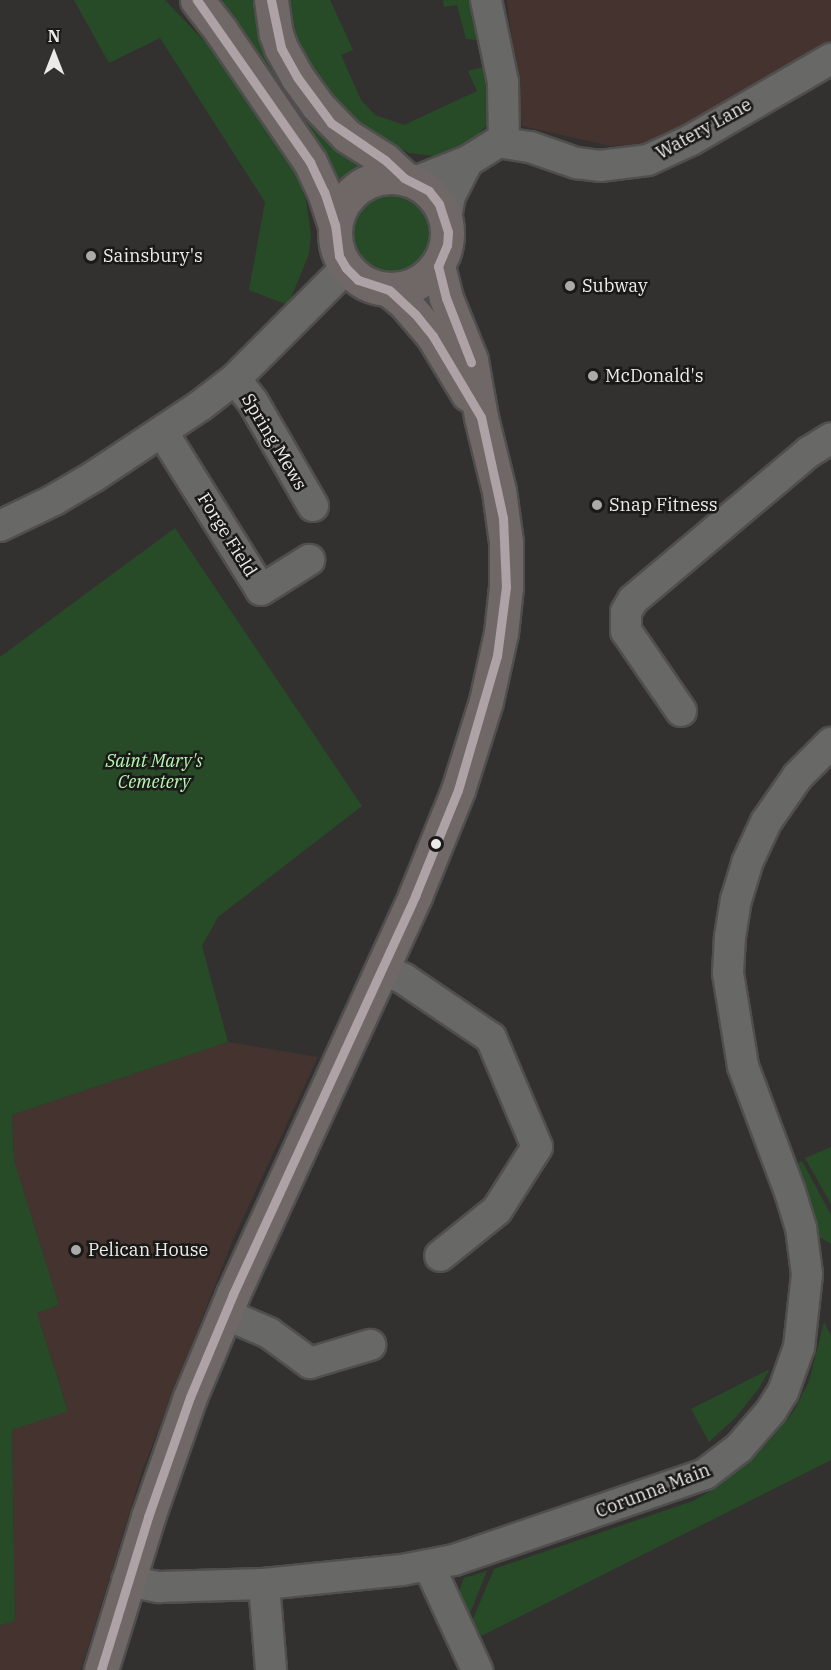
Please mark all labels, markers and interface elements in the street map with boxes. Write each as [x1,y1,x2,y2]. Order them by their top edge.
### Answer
north arrow [24,24,84,84]
text: N [48,26,60,46]
street label: Watery Lane [652,94,756,164]
place label: Sainsbury's [103,245,203,267]
marker: Sainsbury's [84,249,98,263]
place label: Subway [582,275,648,297]
marker: Subway [563,279,577,293]
place label: McDonald's [605,365,704,387]
marker: McDonald's [586,369,600,383]
street label: Spring Mews [237,390,311,494]
street label: Forge Field [193,489,261,581]
place label: Snap Fitness [609,494,718,516]
marker: Snap Fitness [590,498,604,512]
park label: Saint Mary's Cemetery [105,751,203,794]
unlabelled marker [430,838,442,850]
place label: Pelican House [88,1239,208,1261]
marker: Pelican House [69,1243,83,1257]
street label: Corunna Main [593,1459,713,1523]

